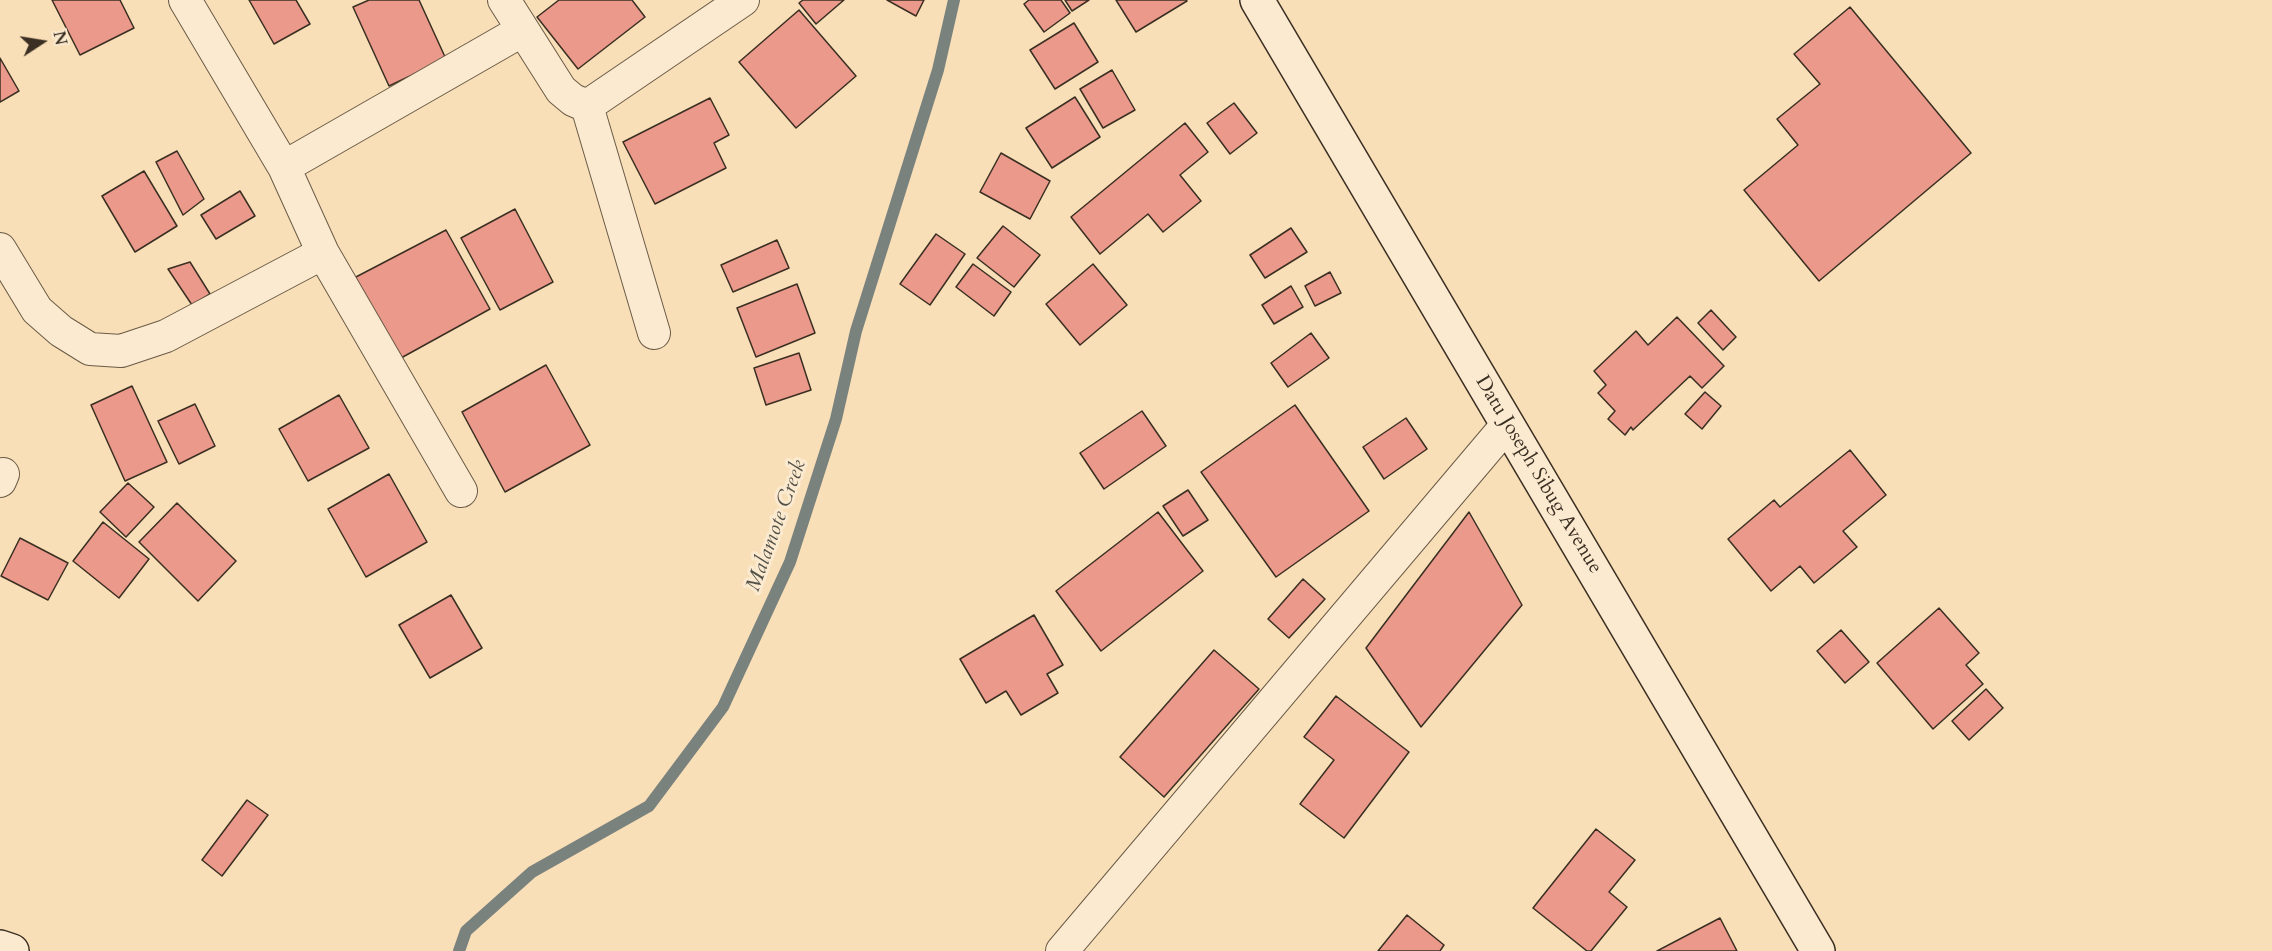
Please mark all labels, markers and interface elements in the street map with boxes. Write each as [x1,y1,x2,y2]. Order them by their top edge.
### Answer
north arrow [12,12,72,72]
text: N [47,29,72,47]
street label: Datu Joseph Sibug Avenue [1469,372,1607,578]
water label: Malamote Creek [742,457,812,595]

